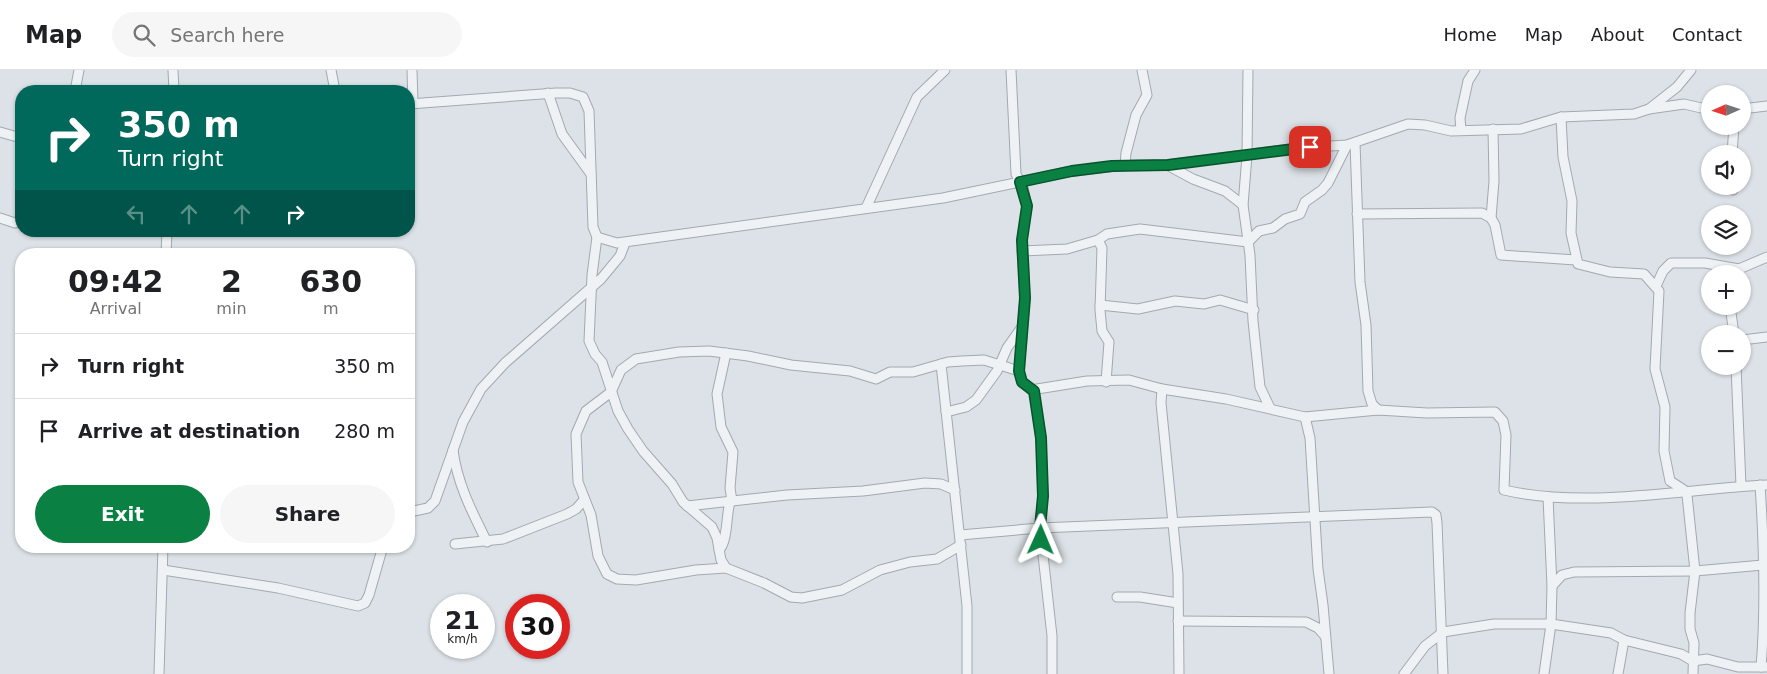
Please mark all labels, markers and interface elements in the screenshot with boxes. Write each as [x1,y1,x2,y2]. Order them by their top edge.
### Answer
search box [112,12,462,57]
text: Map [25,21,82,49]
icon: search [130,21,158,49]
text: Search here [170,24,284,46]
text: Home [1444,24,1497,45]
text: Map [1525,24,1563,45]
text: About [1591,24,1644,45]
text: Contact [1672,24,1742,45]
north arrow [1701,85,1751,135]
map controls [1701,85,1751,375]
icon: right [35,105,100,170]
text: 350 m [118,105,240,145]
pin [1289,126,1331,168]
icon: arrive [1296,133,1324,161]
button: sound [1701,145,1751,195]
text: Turn right [118,146,223,171]
icon: left [122,200,150,228]
icon: ahead [175,200,203,228]
icon: ahead [228,200,256,228]
icon: right [281,200,309,228]
button: layers [1701,205,1751,255]
text: 09:42 [68,264,163,299]
text: 2 [221,264,242,299]
text: 630 [299,264,362,299]
button: + [1701,265,1751,315]
text: Arrival [90,299,142,318]
text: min [216,299,247,318]
text: m [323,299,339,318]
button: − [1701,325,1751,375]
icon: right [35,352,63,380]
text: Turn right [78,355,184,377]
text: 350 m [334,355,395,377]
icon: arrive [35,417,63,445]
text: Arrive at destination [78,420,300,442]
text: 280 m [334,420,395,442]
button: Exit [35,485,210,543]
button: Share [220,485,395,543]
position arrow [1014,513,1066,565]
speed limit sign: 30 [505,594,570,659]
text: 21 [445,606,480,635]
text: km/h [447,632,478,646]

